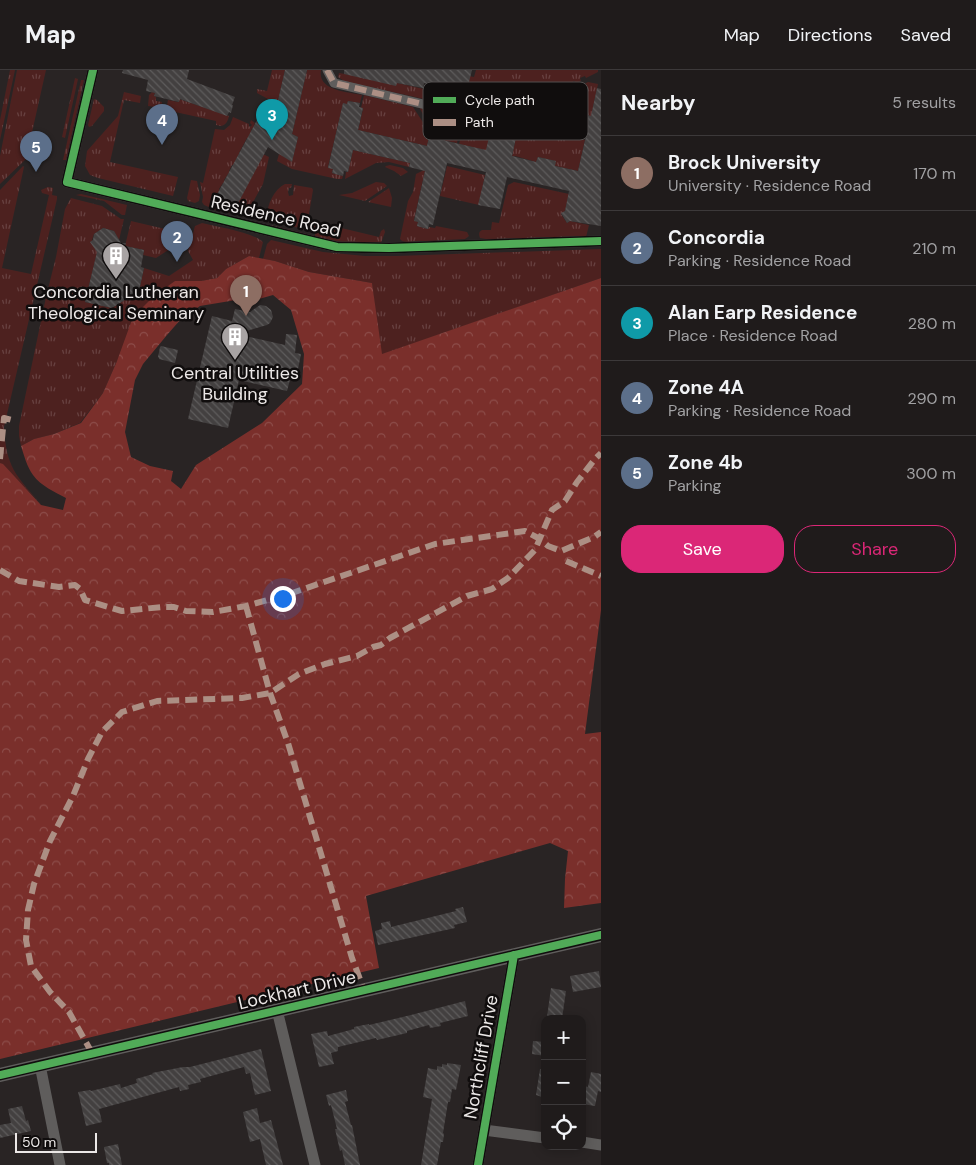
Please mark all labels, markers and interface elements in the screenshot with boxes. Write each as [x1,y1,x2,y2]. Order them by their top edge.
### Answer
text: Map [25,19,76,50]
text: Map [724,23,760,47]
text: Directions [788,23,873,47]
text: Saved [901,23,951,47]
legend [423,82,588,140]
text: Nearby [621,89,695,117]
text: Cycle path [465,91,535,109]
text: 5 results [892,92,956,113]
pin: 3 [256,99,288,140]
pin: 4 [146,104,178,145]
text: Path [465,113,494,131]
pin: 5 [20,131,52,172]
text: Brock University [668,150,821,175]
text: 1 [634,163,640,184]
text: 170 m [913,163,956,184]
text: University · Residence Road [668,175,871,196]
street label: Residence Road [209,189,343,243]
pin: 2 [161,221,193,262]
text: Concordia [668,225,765,250]
text: 2 [632,238,642,259]
text: 210 m [912,238,956,259]
building icon: Concordia Lutheran Theological Seminary [101,241,131,280]
text: Parking · Residence Road [668,250,851,271]
pin: 1 [230,275,262,316]
place label: Concordia Lutheran Theological Seminary [28,280,204,325]
text: Alan Earp Residence [668,300,858,325]
text: 3 [632,313,642,334]
text: 280 m [908,313,956,334]
building icon: Central Utilities Building [220,322,250,361]
text: Place · Residence Road [668,325,838,346]
place label: Central Utilities Building [171,361,299,406]
text: Zone 4A [668,375,744,400]
text: 4 [632,388,642,409]
text: 290 m [907,388,956,409]
text: Parking · Residence Road [668,400,851,421]
text: Zone 4b [668,450,743,475]
text: 5 [632,463,642,484]
text: 300 m [906,463,956,484]
text: Parking [668,475,722,496]
button: Save [621,525,784,573]
button: Share [794,525,956,573]
your location [270,586,296,612]
street label: Lockhart Drive [236,965,358,1015]
street label: Northcliff Drive [458,993,504,1121]
map controls [541,1015,586,1150]
button: + [541,1015,586,1060]
button: − [541,1060,586,1105]
button: locate [541,1105,586,1150]
scale bar [15,1130,98,1153]
text: 50 m [22,1133,56,1151]

